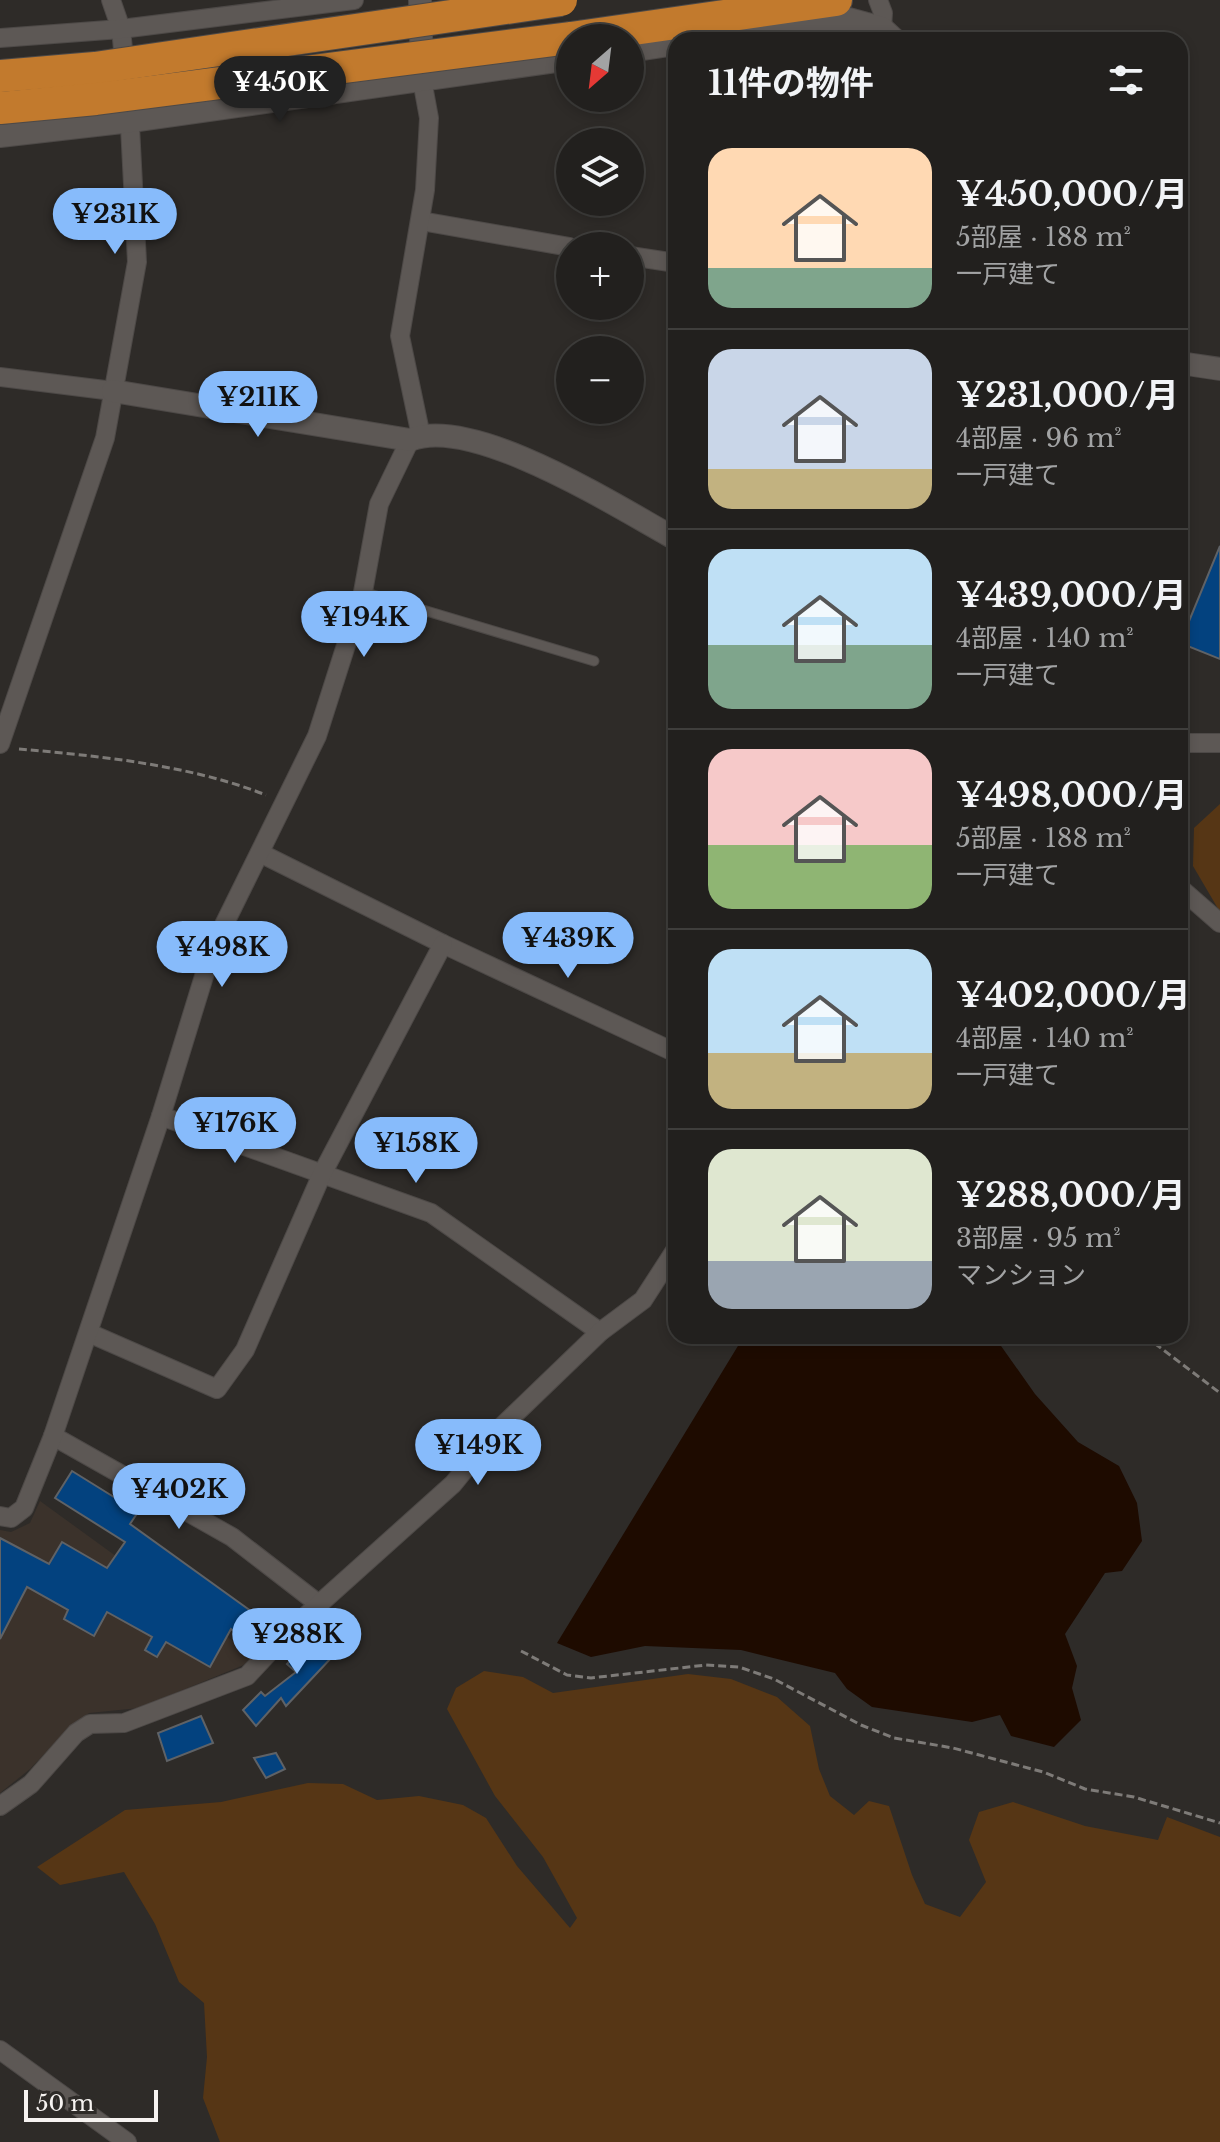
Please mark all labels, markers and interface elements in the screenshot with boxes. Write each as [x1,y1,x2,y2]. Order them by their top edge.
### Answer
north arrow [556,24,644,112]
map controls [556,24,644,424]
pin: ¥450K [224,56,336,124]
icon: filters [1104,58,1148,102]
text: 11件の物件 [708,62,874,104]
text: ¥450K [232,66,328,98]
button: layers [556,128,644,216]
text: ¥450,000/月 [956,173,1188,215]
icon: home [772,180,868,276]
pin: ¥231K [59,188,171,256]
text: ¥231K [71,198,159,230]
text: 5部屋 · 188 m² [956,221,1131,253]
button: + [556,232,644,320]
text: 一戸建て [956,258,1060,290]
button: − [556,336,644,424]
pin: ¥211K [202,371,314,439]
text: ¥231,000/月 [956,374,1179,416]
text: ¥211K [216,381,300,413]
icon: home [772,381,868,477]
text: 4部屋 · 96 m² [956,422,1122,454]
text: 一戸建て [956,459,1060,491]
text: ¥439,000/月 [956,574,1187,616]
icon: home [772,581,868,677]
pin: ¥194K [308,591,420,659]
text: ¥194K [319,601,409,633]
text: 4部屋 · 140 m² [956,622,1134,654]
text: 一戸建て [956,659,1060,691]
text: ¥498,000/月 [956,774,1187,816]
icon: home [772,781,868,877]
text: 5部屋 · 188 m² [956,822,1131,854]
text: 一戸建て [956,859,1060,891]
pin: ¥439K [512,912,624,980]
pin: ¥498K [166,921,278,989]
text: ¥439K [521,922,615,954]
text: ¥498K [175,931,269,963]
text: ¥402,000/月 [956,974,1191,1016]
icon: home [772,981,868,1077]
text: 4部屋 · 140 m² [956,1022,1134,1054]
text: 一戸建て [956,1059,1060,1091]
pin: ¥176K [179,1097,291,1165]
text: ¥176K [192,1107,278,1139]
pin: ¥158K [360,1117,472,1185]
text: ¥158K [373,1127,459,1159]
text: ¥288,000/月 [956,1174,1186,1216]
icon: home [772,1181,868,1277]
text: 3部屋 · 95 m² [956,1222,1121,1254]
text: マンション [956,1259,1086,1291]
pin: ¥149K [422,1419,534,1487]
text: ¥149K [433,1429,523,1461]
pin: ¥402K [123,1463,235,1531]
text: ¥402K [130,1473,228,1505]
pin: ¥288K [241,1608,353,1676]
text: ¥288K [250,1618,344,1650]
scale bar [24,2086,158,2122]
text: 50 m [36,2090,94,2117]

